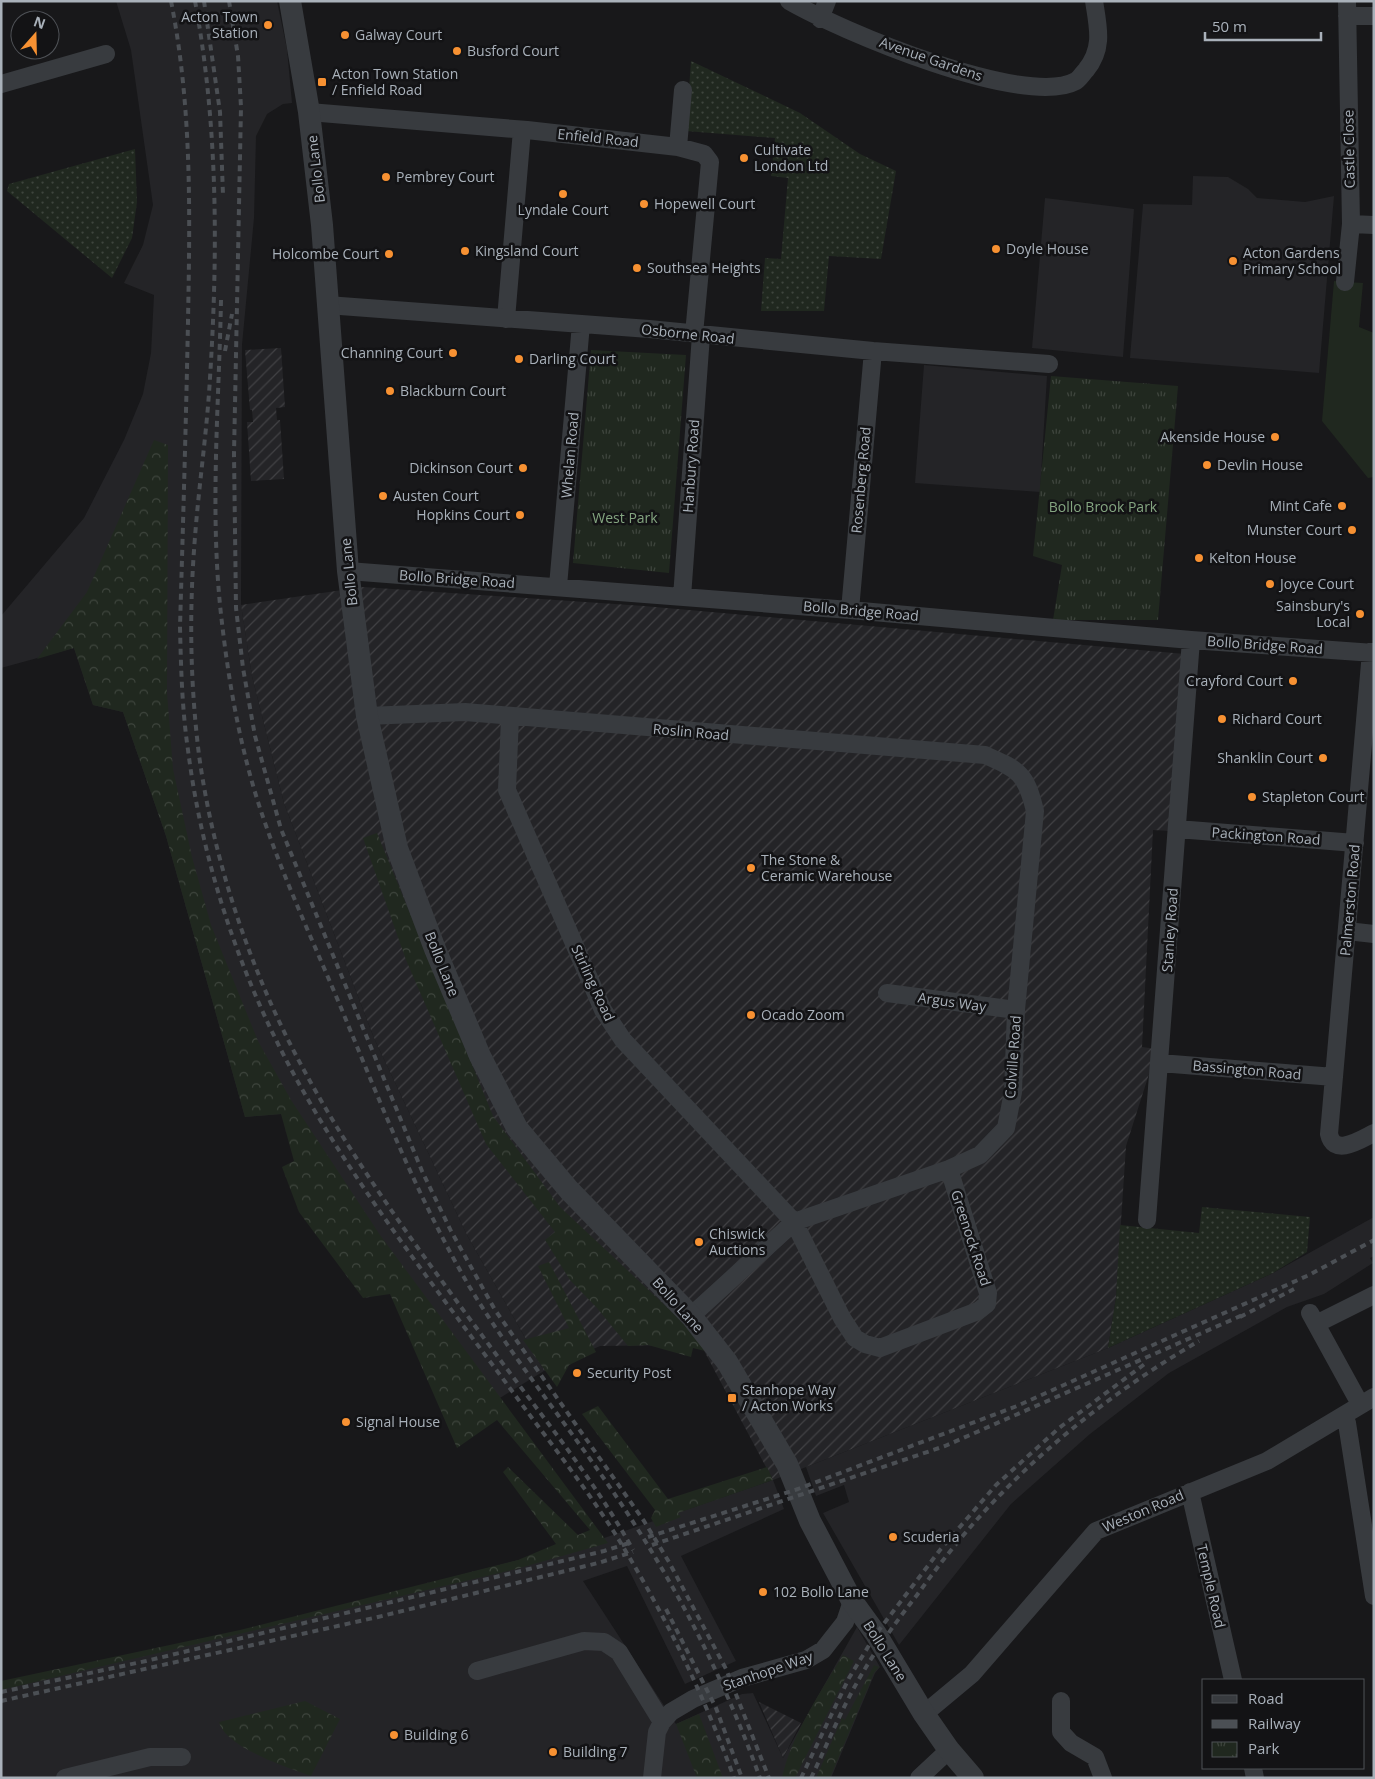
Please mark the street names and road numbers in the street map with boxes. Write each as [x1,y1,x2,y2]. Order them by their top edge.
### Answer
street label: Avenue Gardens [877,32,985,85]
street label: Castle Close [1338,109,1359,188]
street label: Enfield Road [556,124,640,151]
street label: Bollo Lane [302,134,329,204]
street label: Osborne Road [640,319,736,348]
street label: Whelan Road [556,411,583,499]
street label: Hanbury Road [678,419,703,513]
street label: Rosenberg Road [846,426,875,534]
street label: Bollo Lane [335,537,362,607]
street label: Bollo Bridge Road [399,565,516,592]
street label: Bollo Bridge Road [802,596,920,625]
street label: Bollo Bridge Road [1207,631,1324,658]
street label: Roslin Road [652,719,730,744]
street label: Packington Road [1211,822,1321,849]
street label: Palmerston Road [1335,843,1364,957]
street label: Stanley Road [1157,887,1182,973]
street label: Bollo Lane [421,929,464,999]
street label: Stirling Road [567,942,619,1024]
street label: Argus Way [917,987,988,1016]
street label: Colville Road [1000,1015,1025,1099]
street label: Bassington Road [1192,1055,1302,1084]
street label: Greenock Road [947,1187,996,1288]
street label: Bollo Lane [649,1273,708,1336]
street label: Weston Road [1099,1485,1186,1536]
street label: Temple Road [1193,1542,1230,1630]
street label: Bollo Lane [859,1617,912,1685]
street label: Stanhope Way [720,1646,816,1695]

